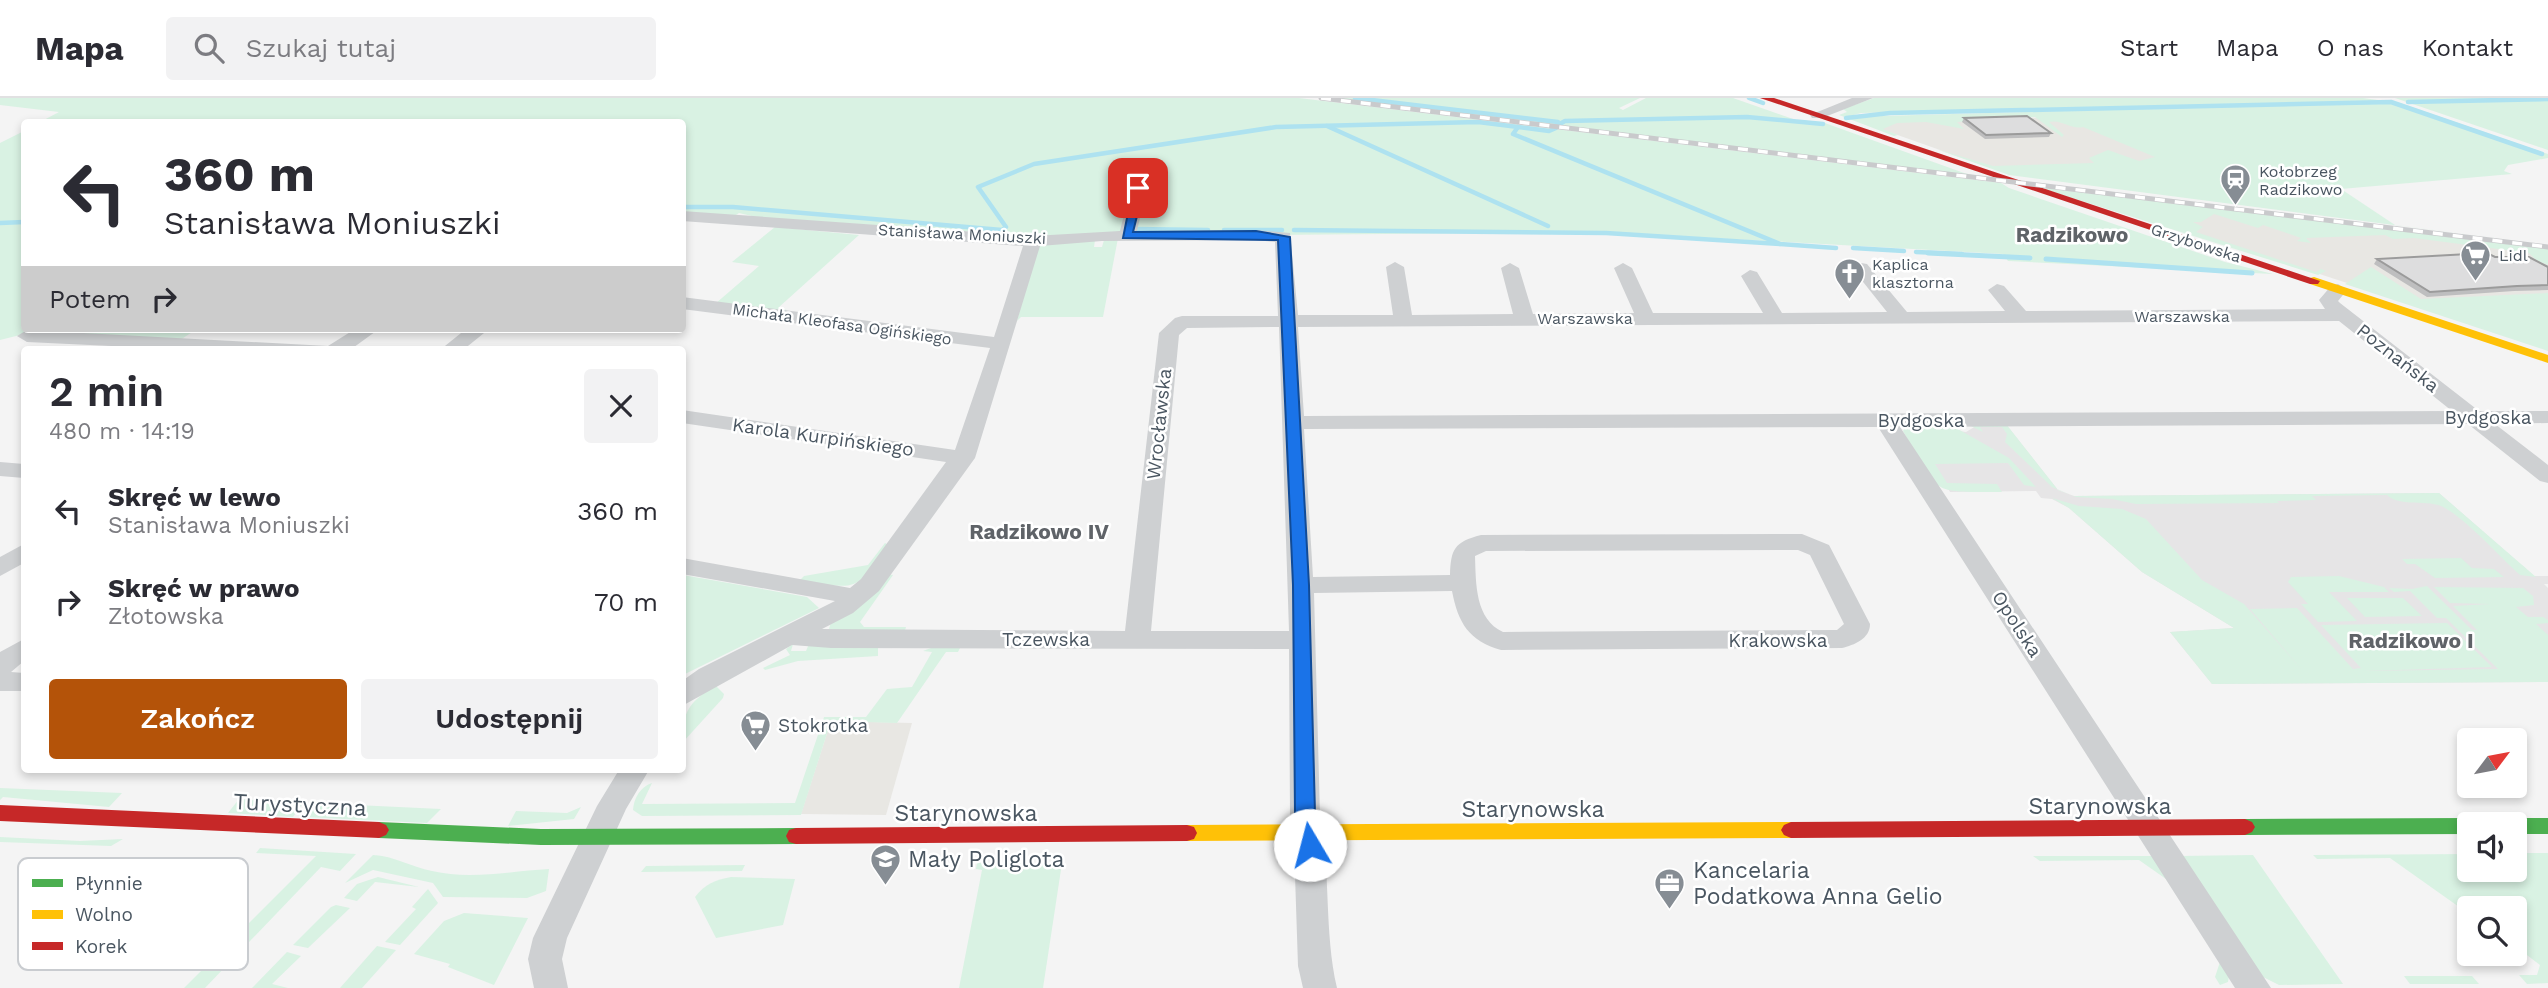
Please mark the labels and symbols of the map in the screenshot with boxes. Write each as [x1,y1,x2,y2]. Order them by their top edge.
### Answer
pin [1108,158,1168,218]
place label: Kołobrzeg Radzikowo [2259,162,2342,199]
station icon: Kołobrzeg Radzikowo [2219,163,2253,207]
street label: Grzybowska [2148,219,2244,267]
street label: Stanisława Moniuszki [877,220,1047,248]
district label: Radzikowo [2016,222,2128,247]
supermarket icon: Lidl [2459,238,2493,282]
place label: Lidl [2499,246,2528,265]
place label: Kaplica klasztorna [1872,255,1954,292]
church icon: Kaplica klasztorna [1832,256,1866,300]
street label: Michała Kleofasa Ogińskiego [731,299,953,349]
street label: Warszawska [2134,307,2230,326]
street label: Warszawska [1537,309,1633,328]
street label: Poznańska [2352,319,2444,398]
street label: Wrocławska [1142,367,1176,481]
street label: Bydgoska [2445,406,2532,429]
street label: Bydgoska [1878,409,1965,432]
street label: Karola Kurpińskiego [731,413,915,461]
district label: Radzikowo IV [969,519,1110,544]
street label: Opolska [1987,586,2047,662]
street label: Tczewska [1002,628,1090,651]
district label: Radzikowo I [2348,628,2474,653]
street label: Krakowska [1728,629,1828,652]
supermarket icon: Stokrotka [738,708,772,752]
place label: Stokrotka [778,714,869,737]
north arrow [2457,728,2527,798]
street label: Turystyczna [233,788,367,822]
street label: Starynowska [2028,793,2172,820]
street label: Starynowska [1461,796,1605,823]
street label: Starynowska [894,800,1038,827]
position arrow [1273,808,1347,882]
school or university icon: Mały Poliglota [868,842,902,886]
place label: Mały Poliglota [908,846,1065,873]
place label: Kancelaria Podatkowa Anna Gelio [1693,857,1943,910]
legend [18,858,248,970]
office icon: Kancelaria Podatkowa Anna Gelio [1653,866,1687,910]
text: Płynnie [75,872,143,895]
text: Wolno [75,903,133,926]
text: Korek [75,935,127,958]

